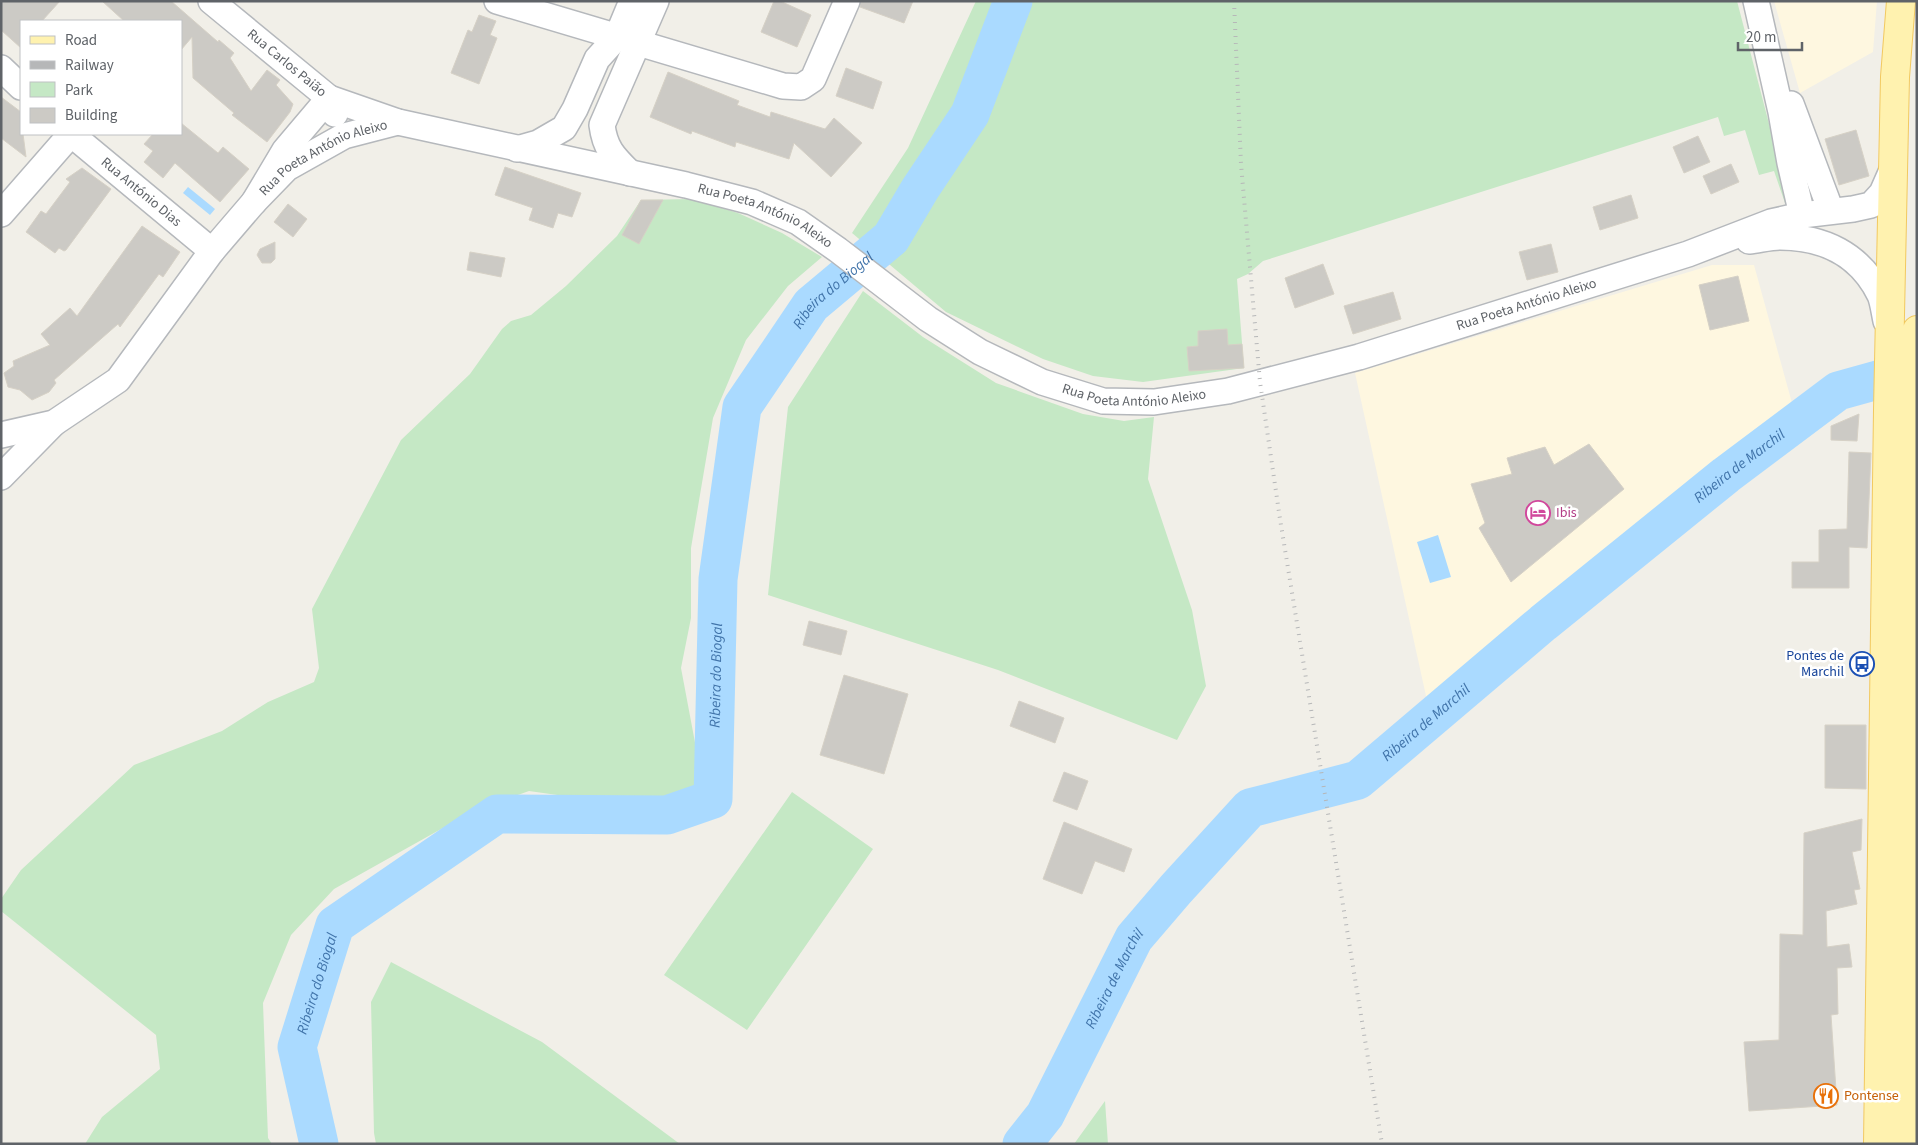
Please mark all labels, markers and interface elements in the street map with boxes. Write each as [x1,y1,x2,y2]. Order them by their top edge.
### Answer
legend [20,20,182,135]
scale bar [1738,20,1802,52]
street label: Rua Carlos Paião [243,24,331,102]
text: 20 m [1746,27,1776,48]
text: Road [65,30,97,51]
text: Railway [65,55,114,76]
text: Park [65,80,94,101]
text: Building [65,105,118,126]
street label: Rua Poeta António Aleixo [255,115,390,201]
street label: Rua António Dias [96,153,186,232]
street label: Rua Poeta António Aleixo [696,178,837,253]
water label: Ribeira do Biogal [787,246,878,333]
street label: Rua Poeta António Aleixo [1454,273,1599,336]
street label: Rua Poeta António Aleixo [1060,379,1207,412]
water label: Ribeira de Marchil [1689,424,1789,508]
hotel icon: Ibis [1525,500,1551,526]
place label: Ibis [1556,503,1577,523]
water label: Ribeira do Biogal [704,622,728,728]
place label: Pontes de Marchil [1786,646,1844,682]
bus stop icon: Pontes de Marchil [1849,651,1875,677]
water label: Ribeira de Marchil [1377,679,1475,766]
water label: Ribeira de Marchil [1080,923,1149,1032]
water label: Ribeira do Biogal [291,930,343,1037]
restaurant icon: Pontense [1813,1083,1839,1109]
place label: Pontense [1844,1086,1899,1106]

